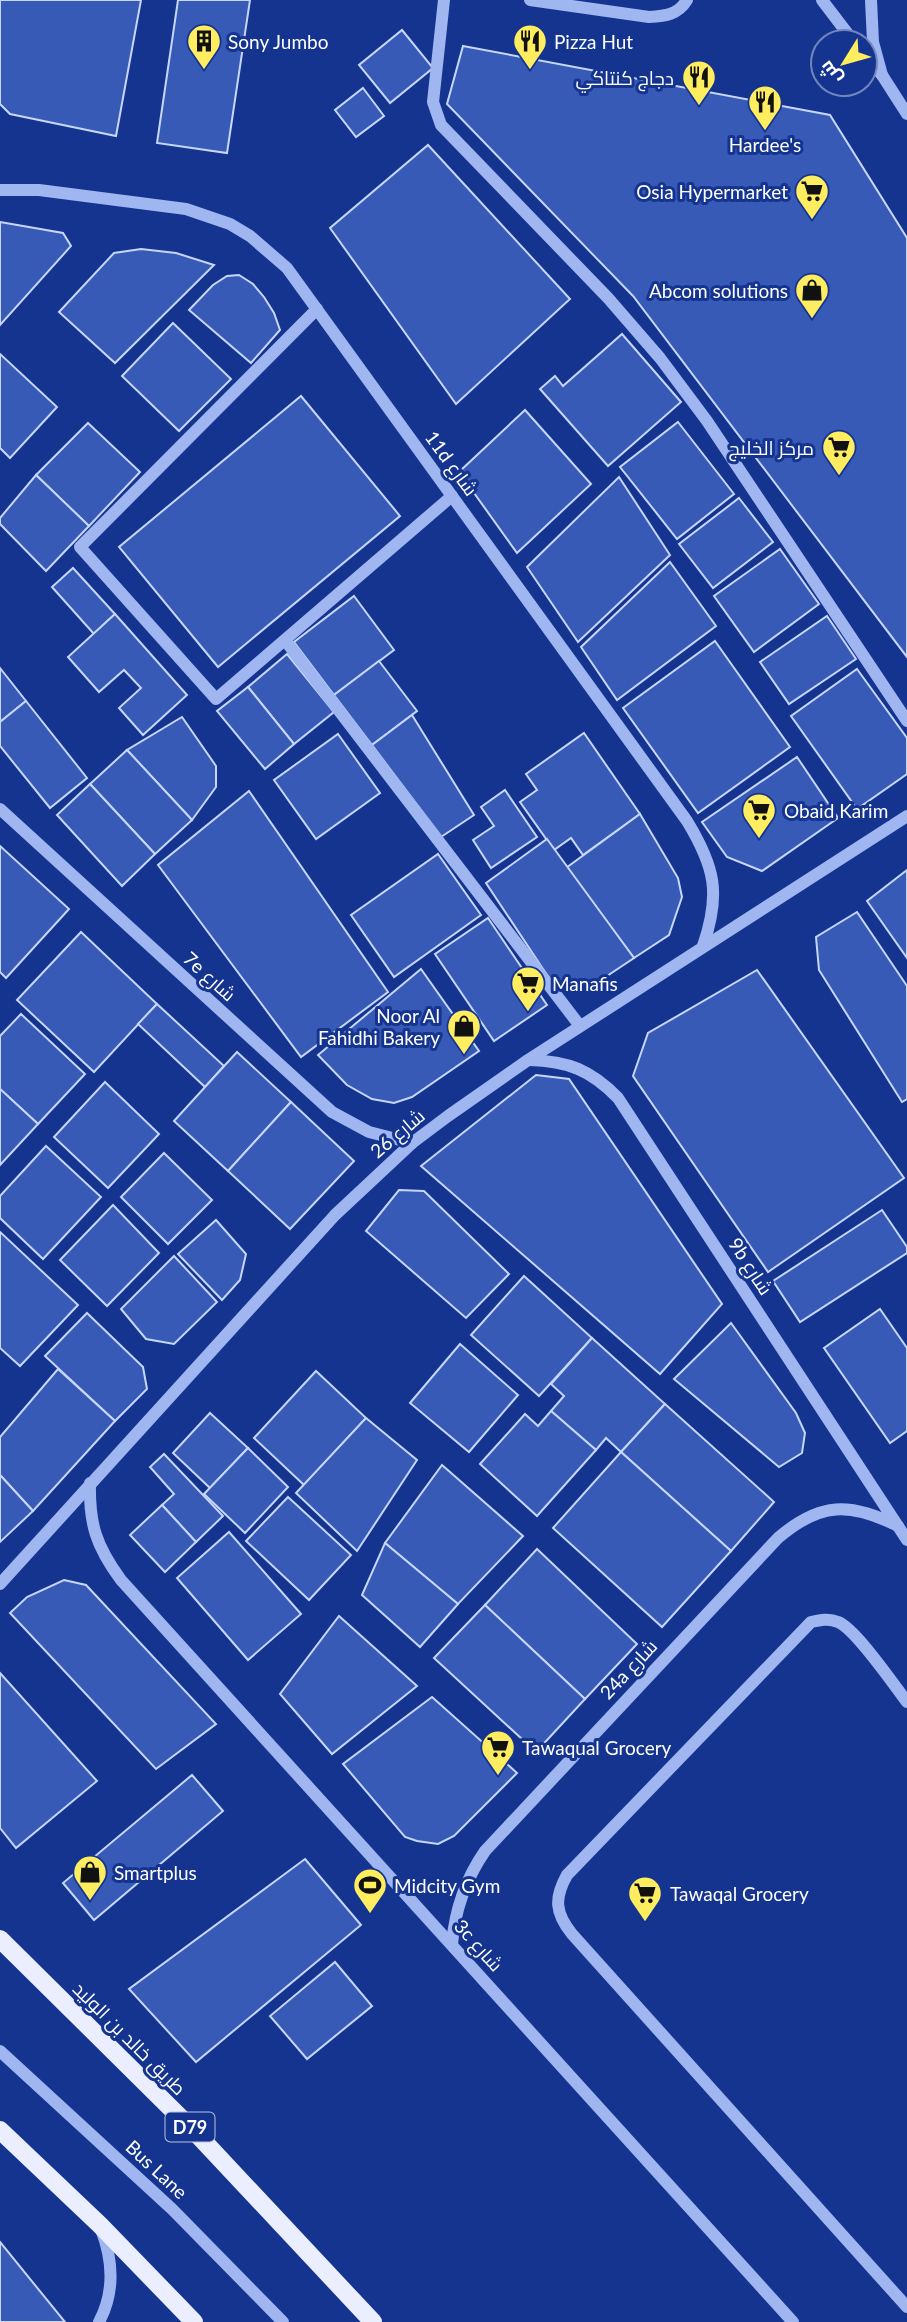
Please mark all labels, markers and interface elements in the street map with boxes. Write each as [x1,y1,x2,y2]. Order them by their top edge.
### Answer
building icon: Sony Jumbo [185,22,223,71]
restaurant icon: Pizza Hut [511,22,549,71]
north arrow [809,28,879,98]
place label: Sony Jumbo [228,30,328,53]
place label: Pizza Hut [554,30,633,53]
text: ش [814,56,847,90]
restaurant icon: دجاج كنتاكي [680,58,718,107]
place label: دجاج كنتاكي [575,66,674,93]
restaurant icon: Hardee's [746,83,784,132]
place label: Hardee's [729,133,801,156]
supermarket icon: Osia Hypermarket [793,172,831,221]
place label: Osia Hypermarket [636,180,788,203]
shop icon: Abcom solutions [793,271,831,320]
place label: Abcom solutions [649,279,788,302]
street label: 11d شارع [418,426,483,502]
supermarket icon: مركز الخليج [820,428,858,477]
place label: مركز الخليج [729,436,814,462]
supermarket icon: Obaid Karim [740,791,778,840]
place label: Obaid Karim [784,799,888,822]
street label: 7e شارع [177,946,241,1008]
supermarket icon: Manafis [509,964,547,1013]
place label: Manafis [552,972,618,995]
place label: Noor Al Fahidhi Bakery [318,1004,440,1049]
shop icon: Noor Al Fahidhi Bakery [445,1007,483,1056]
street label: شارع 26 [365,1104,431,1165]
street label: 9b شارع [722,1233,778,1300]
street label: 24a شارع [595,1634,664,1706]
supermarket icon: Tawaqual Grocery [479,1728,517,1777]
place label: Tawaqual Grocery [522,1736,672,1759]
shop icon: Smartplus [71,1853,109,1902]
place label: Smartplus [114,1861,197,1884]
sports icon: Midcity Gym [351,1866,389,1915]
place label: Midcity Gym [394,1874,500,1897]
supermarket icon: Tawaqal Grocery [626,1874,664,1923]
place label: Tawaqal Grocery [670,1882,809,1905]
street label: 3c شارع [448,1914,508,1978]
street label: طريق خالد بن الوليد [67,1977,191,2101]
road number: D79 [166,2112,214,2141]
street label: Bus Lane [122,2135,192,2203]

